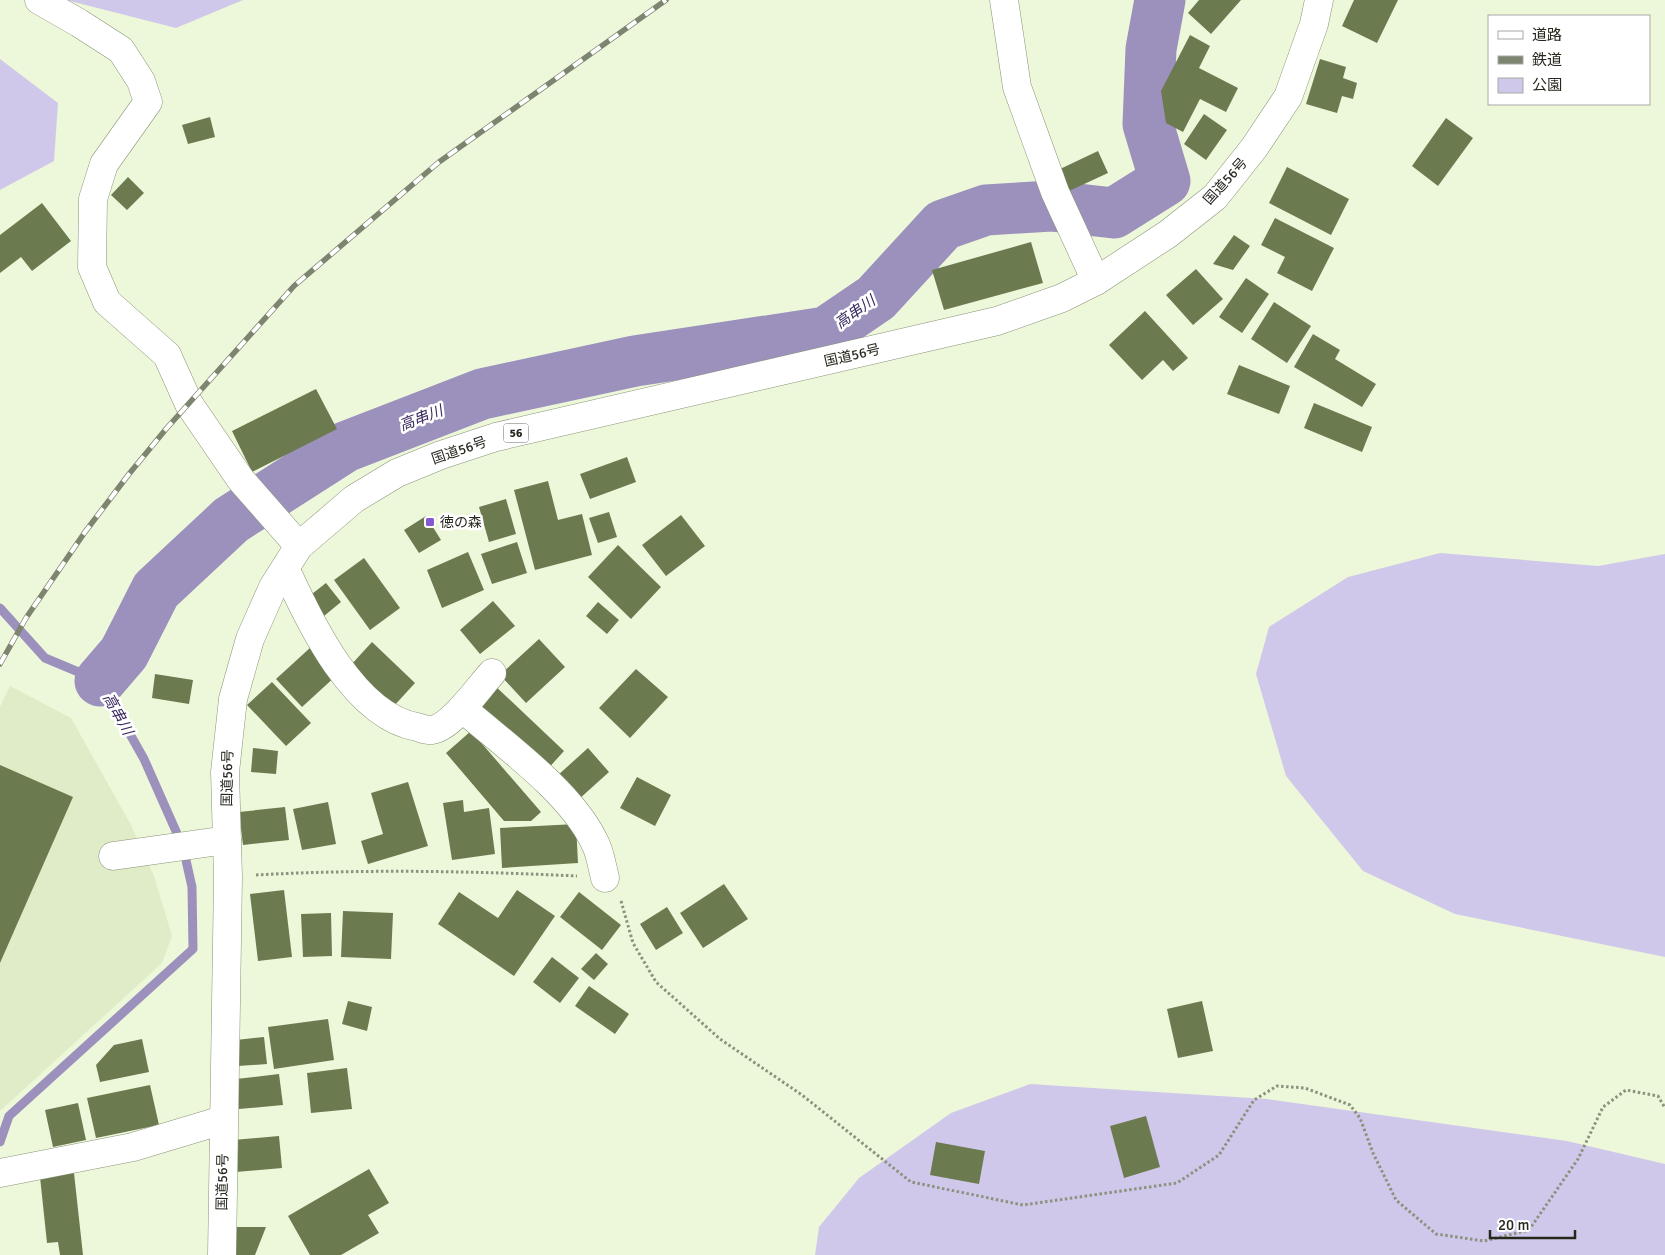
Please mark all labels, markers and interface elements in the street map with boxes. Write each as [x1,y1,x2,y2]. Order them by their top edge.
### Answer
legend [1488,15,1650,105]
text: 道路 [1532,26,1562,44]
text: 鉄道 [1532,51,1562,69]
text: 公園 [1532,76,1562,94]
street label: 国道56号 [1200,154,1251,208]
water label: 高串川 [831,291,880,332]
street label: 国道56号 [822,341,882,370]
water label: 高串川 [397,401,447,434]
road number: 56 [504,423,528,442]
street label: 国道56号 [429,433,489,468]
place label: 徳の森 [440,514,482,531]
marker: 徳の森 [424,516,436,528]
water label: 高串川 [99,690,138,740]
street label: 国道56号 [219,749,236,807]
street label: 国道56号 [214,1153,231,1211]
scale bar [1490,1208,1575,1240]
text: 20 m [1498,1216,1529,1234]

